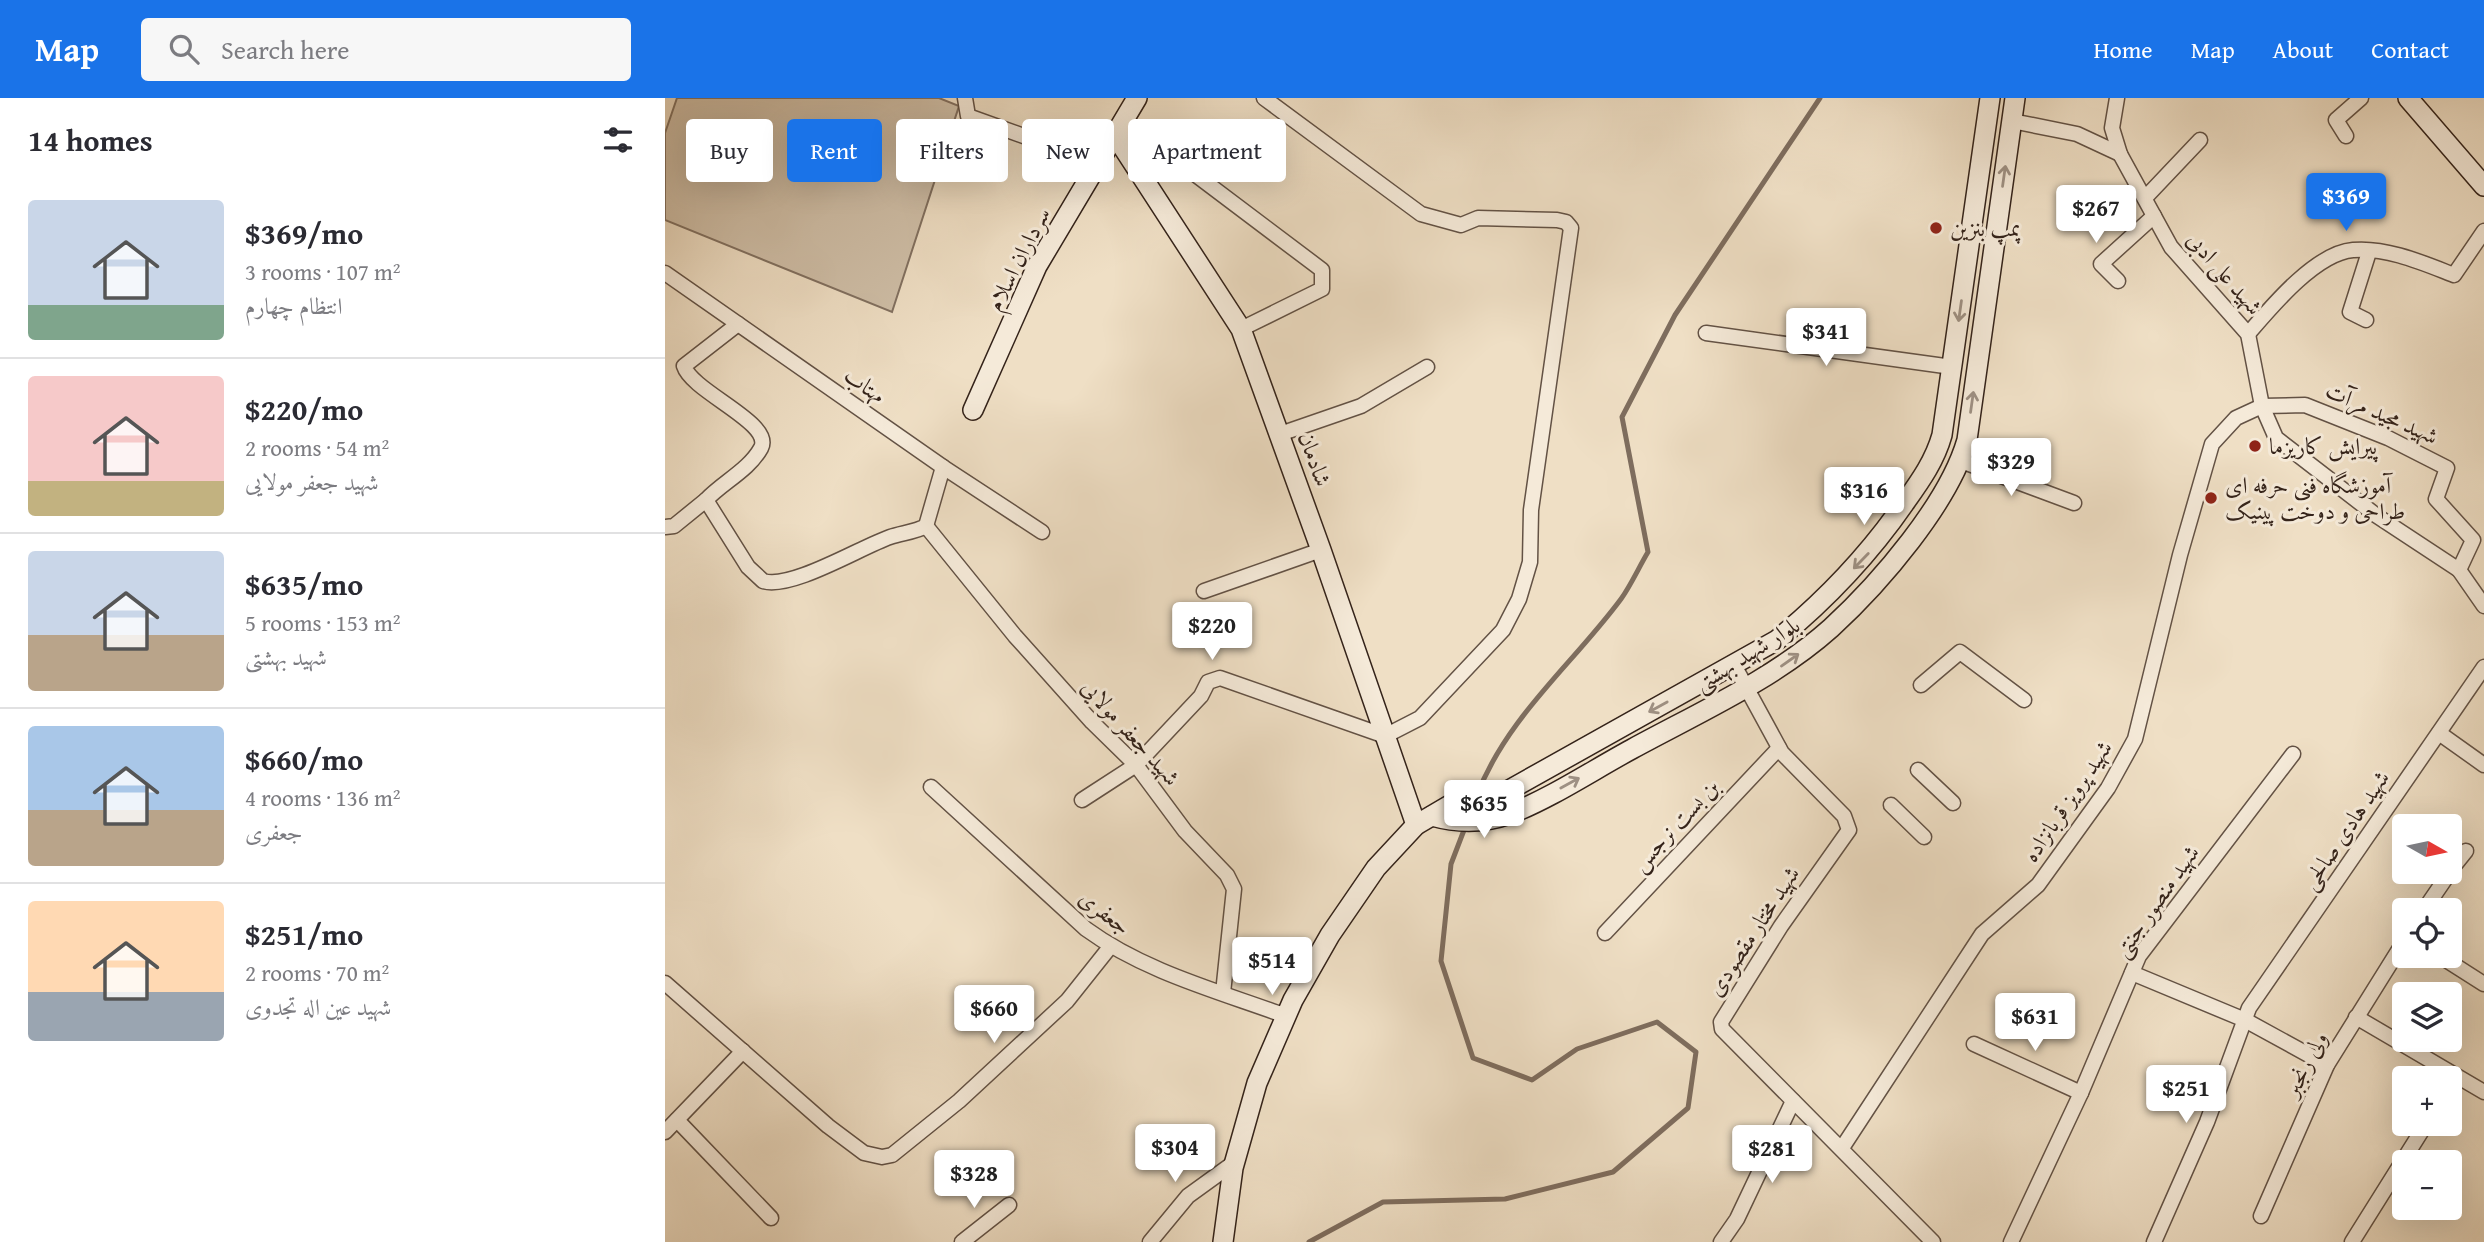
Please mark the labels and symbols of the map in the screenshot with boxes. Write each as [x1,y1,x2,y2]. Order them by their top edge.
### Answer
one-way arrow [1997,165,2010,188]
pin: $369 [2305,174,2387,233]
pin: $267 [2055,186,2137,245]
street label: سرداران اسلام [977,201,1061,318]
place label: پمپ بنزین [1950,211,2021,245]
marker: پمپ بنزین [1928,220,1944,236]
street label: شهید علی ادبی [2178,224,2271,323]
one-way arrow [1953,299,1966,322]
pin: $341 [1785,308,1867,368]
street label: مهتاب [838,358,893,411]
street label: شهید مجید مرآت [2320,373,2444,452]
one-way arrow [1966,391,1979,414]
street label: شادمان [1290,427,1341,491]
place label: پیرایش کاریزما [2269,429,2379,463]
pin: $329 [1970,438,2052,498]
marker: پیرایش کاریزما [2247,438,2263,454]
pin: $316 [1823,468,1905,527]
place label: آموزشگاه فنی حرفه ای طراحی و دوخت پینیک [2225,468,2405,527]
marker: آموزشگاه فنی حرفه ای طراحی و دوخت پینیک [2203,490,2219,506]
one-way arrow [1852,552,1869,569]
pin: $220 [1171,602,1253,662]
street label: بلوار شهید بهشتی [1688,608,1806,699]
one-way arrow [1779,653,1799,667]
street label: شهید جعفر مولایی [1074,671,1188,792]
one-way arrow [1648,701,1669,714]
street label: شهید پرویز قربانزاده [2014,733,2120,868]
street label: شهید هادی صالحی [2292,763,2397,896]
street label: بن بست نرجس [1623,771,1726,878]
one-way arrow [1559,776,1579,790]
pin: $635 [1443,780,1525,840]
north arrow [2392,814,2462,884]
street label: شهید منصور جنتی [2105,838,2207,964]
street label: شهید مختار مقصودی [1698,859,1807,1002]
street label: جعفری [1072,881,1138,942]
pin: $514 [1231,937,1313,997]
pin: $660 [953,986,1035,1045]
pin: $631 [1994,993,2076,1053]
street label: ولی رنجبر [2273,1025,2335,1104]
pin: $251 [2145,1066,2227,1125]
pin: $304 [1134,1124,1216,1184]
pin: $281 [1731,1126,1813,1185]
pin: $328 [933,1150,1015,1210]

